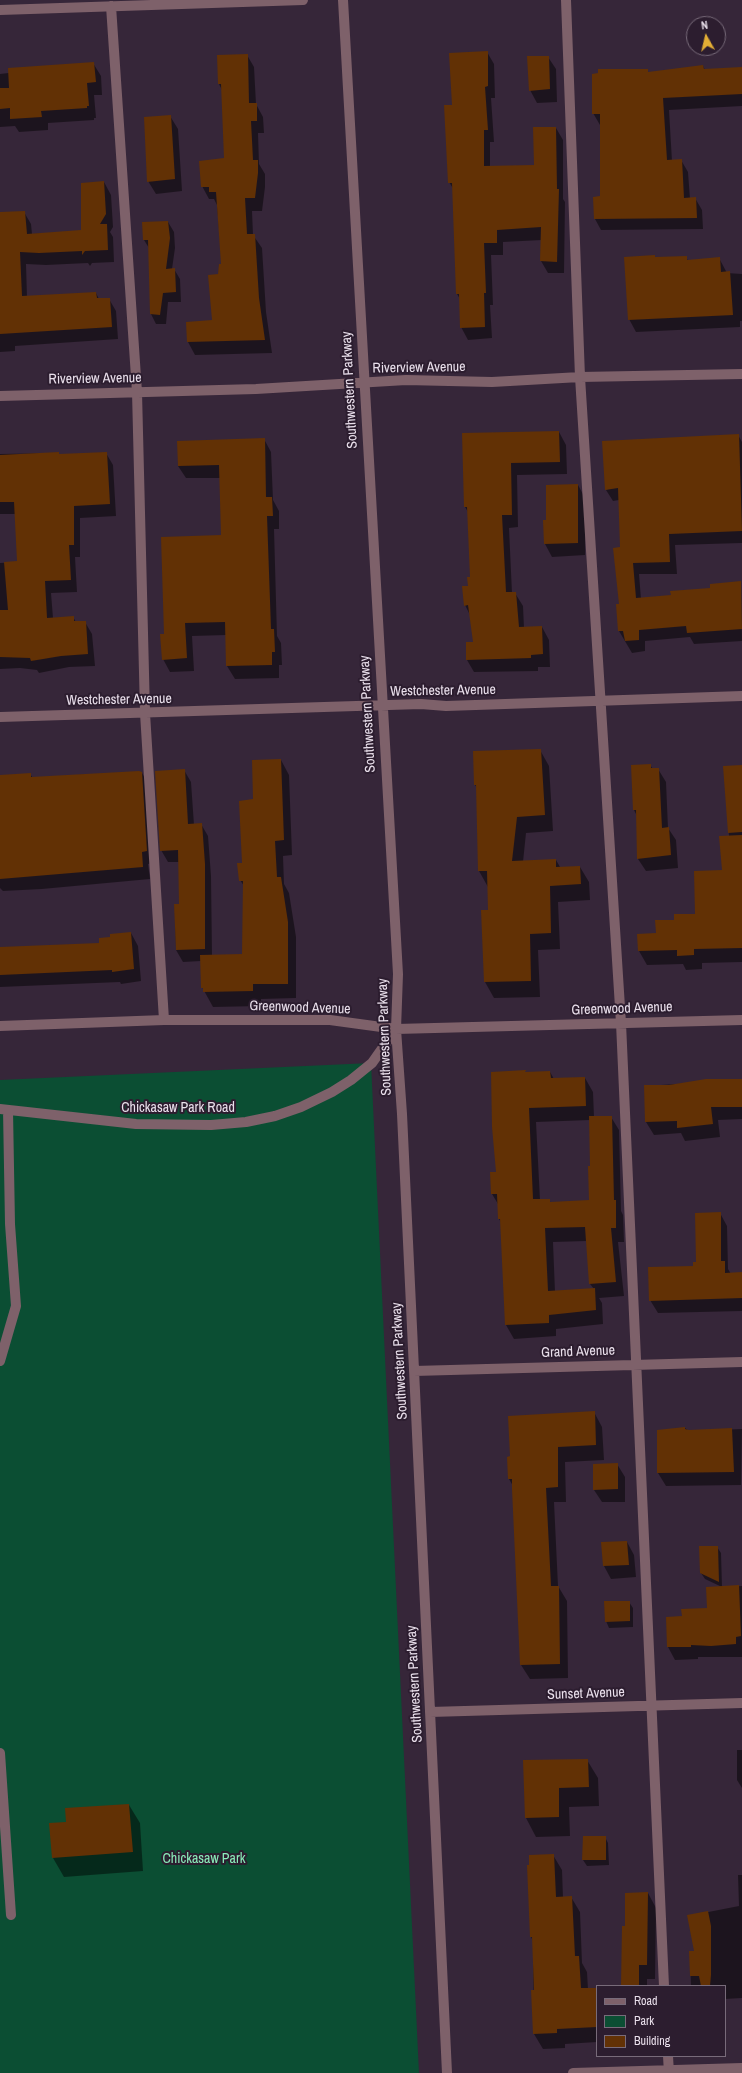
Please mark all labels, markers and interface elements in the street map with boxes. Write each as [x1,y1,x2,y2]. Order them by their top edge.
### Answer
north arrow [686,16,726,56]
text: N [700,18,709,32]
street label: Southwestern Parkway [339,331,361,449]
street label: Riverview Avenue [372,359,466,377]
street label: Riverview Avenue [48,370,142,388]
street label: Southwestern Parkway [357,655,379,773]
street label: Westchester Avenue [390,682,496,700]
street label: Westchester Avenue [66,691,172,709]
street label: Southwestern Parkway [375,978,395,1096]
street label: Greenwood Avenue [249,998,351,1018]
street label: Greenwood Avenue [571,999,673,1019]
street label: Chickasaw Park Road [121,1100,235,1116]
street label: Southwestern Parkway [389,1302,411,1420]
street label: Grand Avenue [541,1342,615,1362]
street label: Southwestern Parkway [404,1625,426,1743]
street label: Sunset Avenue [547,1684,625,1704]
park label: Chickasaw Park [163,1851,245,1867]
legend [596,1985,726,2057]
text: Road [634,1993,658,2009]
text: Park [634,2013,654,2029]
text: Building [634,2033,670,2049]

